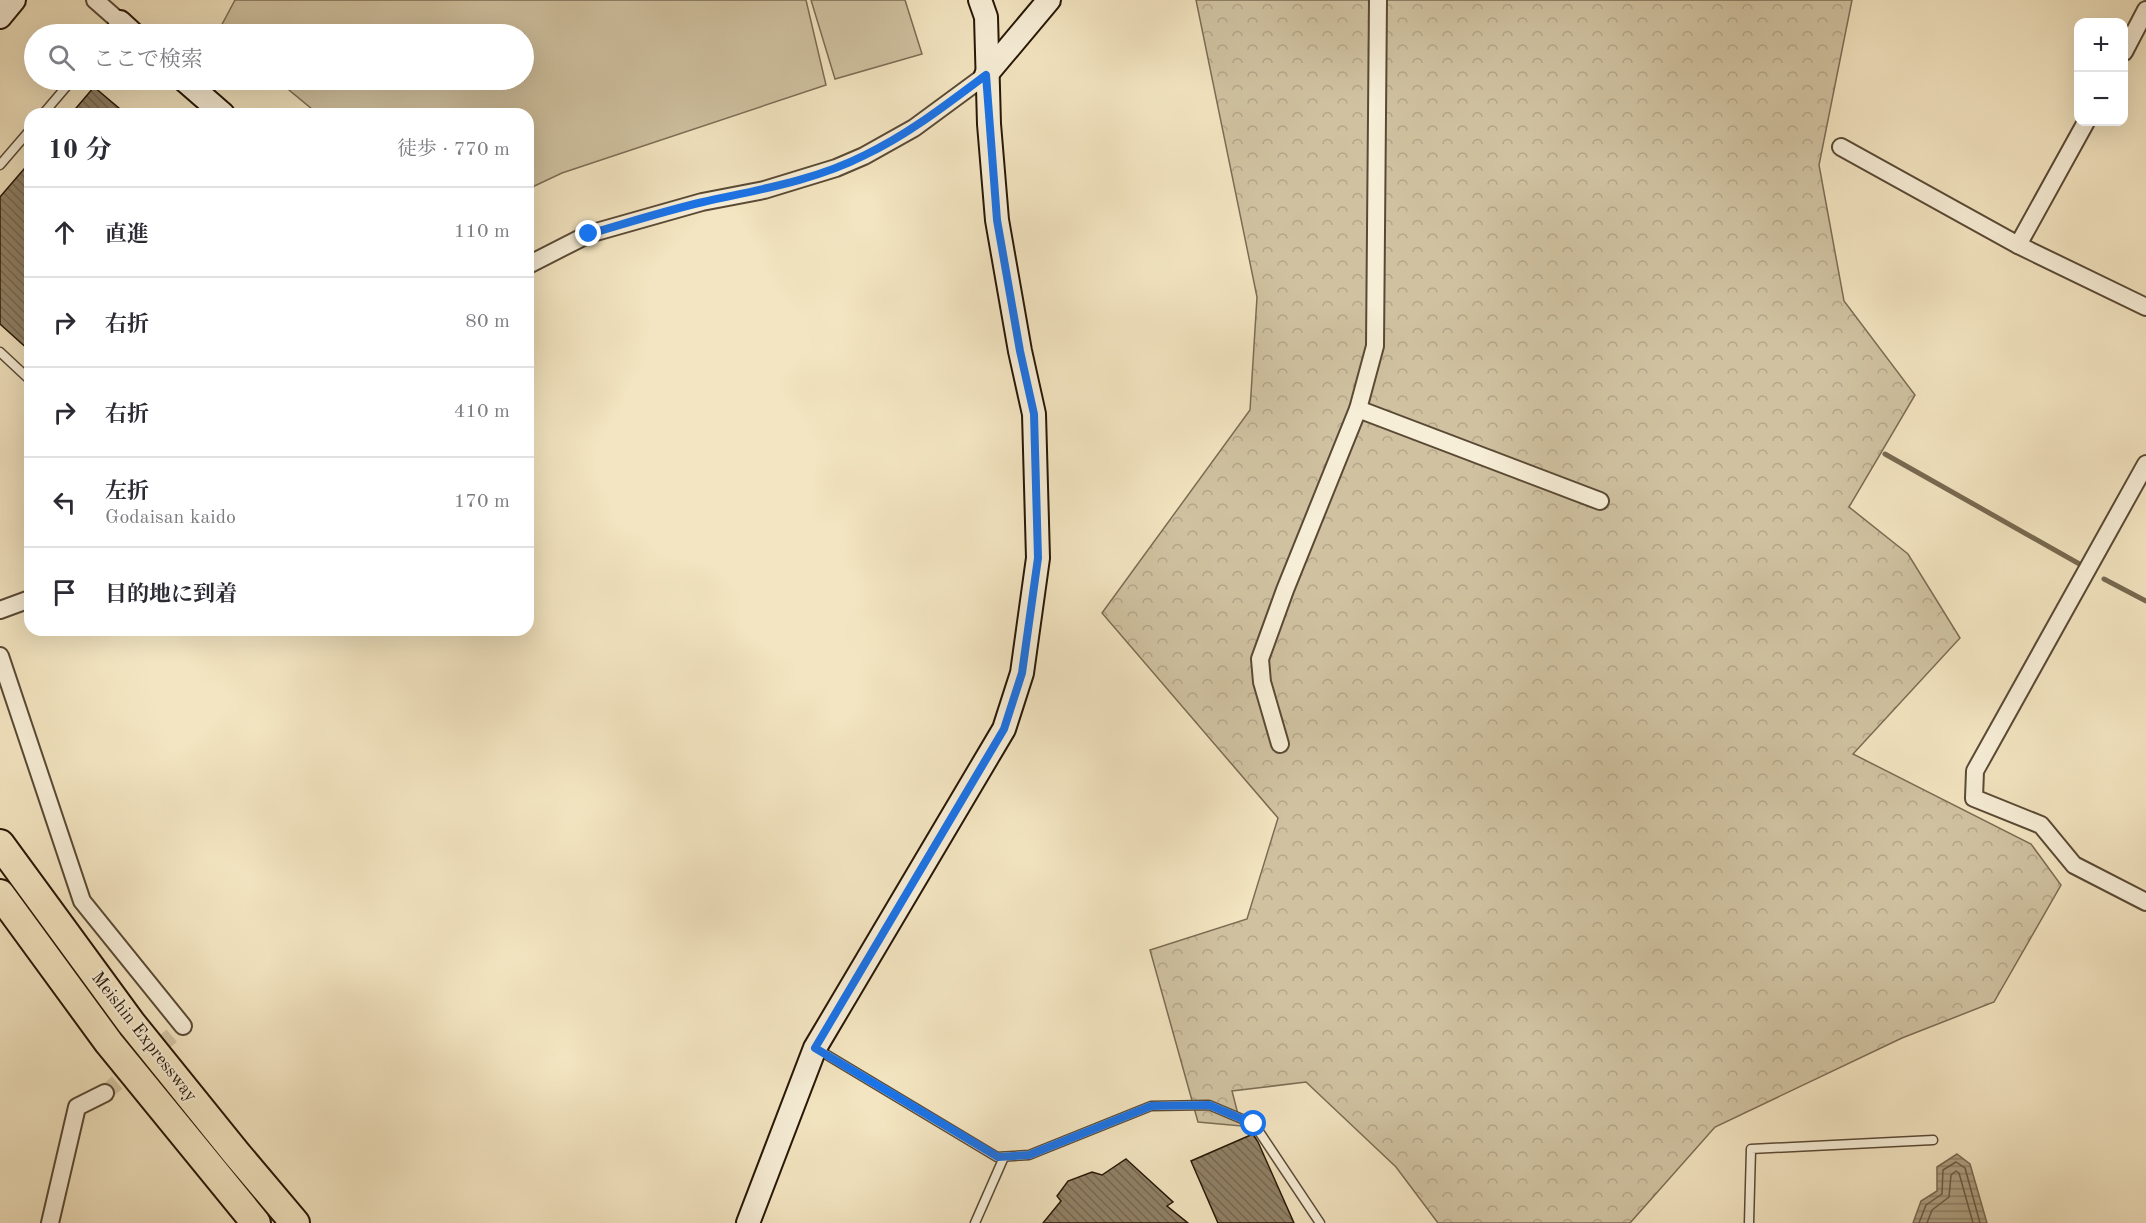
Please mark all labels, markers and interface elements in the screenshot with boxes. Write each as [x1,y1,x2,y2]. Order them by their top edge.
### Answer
map controls [2074,18,2128,126]
button: + [2074,18,2128,72]
search box [24,24,534,90]
icon: search [45,41,78,74]
text: ここで検索 [93,49,203,71]
button: − [2074,72,2128,126]
text: 10 分 [48,138,111,164]
text: 徒歩 · 770 m [397,140,510,160]
icon: ahead [48,216,81,249]
route end [575,220,601,246]
text: 110 m [454,222,510,242]
text: 直進 [105,224,149,246]
icon: right [48,306,81,339]
text: 80 m [465,312,510,332]
text: 右折 [105,314,149,336]
icon: right [48,396,81,429]
text: 410 m [454,402,510,422]
text: 右折 [105,404,149,426]
text: 左折 [105,481,149,503]
icon: left [48,486,81,519]
text: 170 m [454,492,510,512]
text: Godaisan kaido [105,508,236,528]
icon: arrive [48,576,81,609]
text: 目的地に到着 [105,584,237,606]
street label: Meishin Expressway [88,969,200,1106]
route start [1240,1110,1266,1136]

